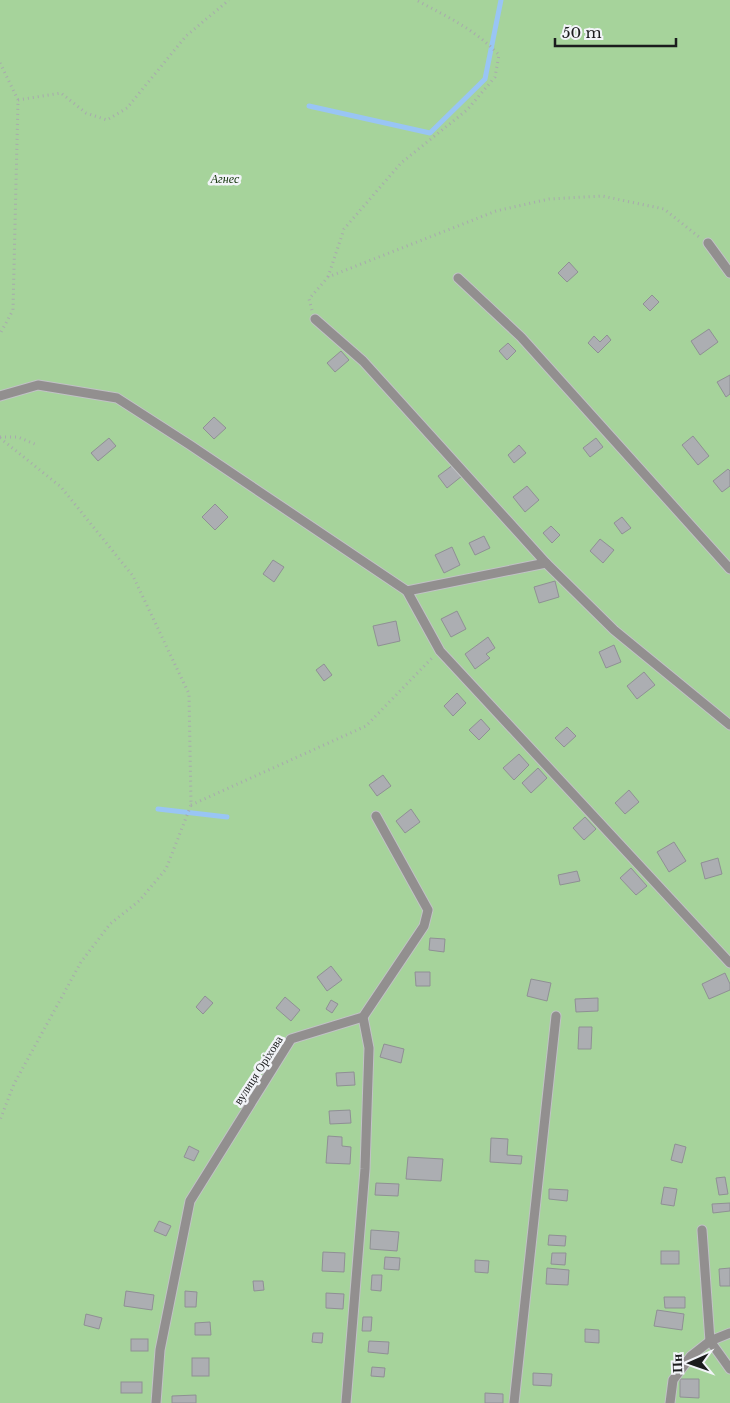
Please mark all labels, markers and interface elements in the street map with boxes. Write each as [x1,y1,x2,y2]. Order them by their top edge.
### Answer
scale bar [555,15,676,47]
text: 50 m [562,23,602,42]
park label: Агнес [210,171,240,186]
street label: вулиця Оріхова [230,1032,286,1107]
north arrow [665,1338,715,1388]
text: Пн [668,1354,686,1373]

